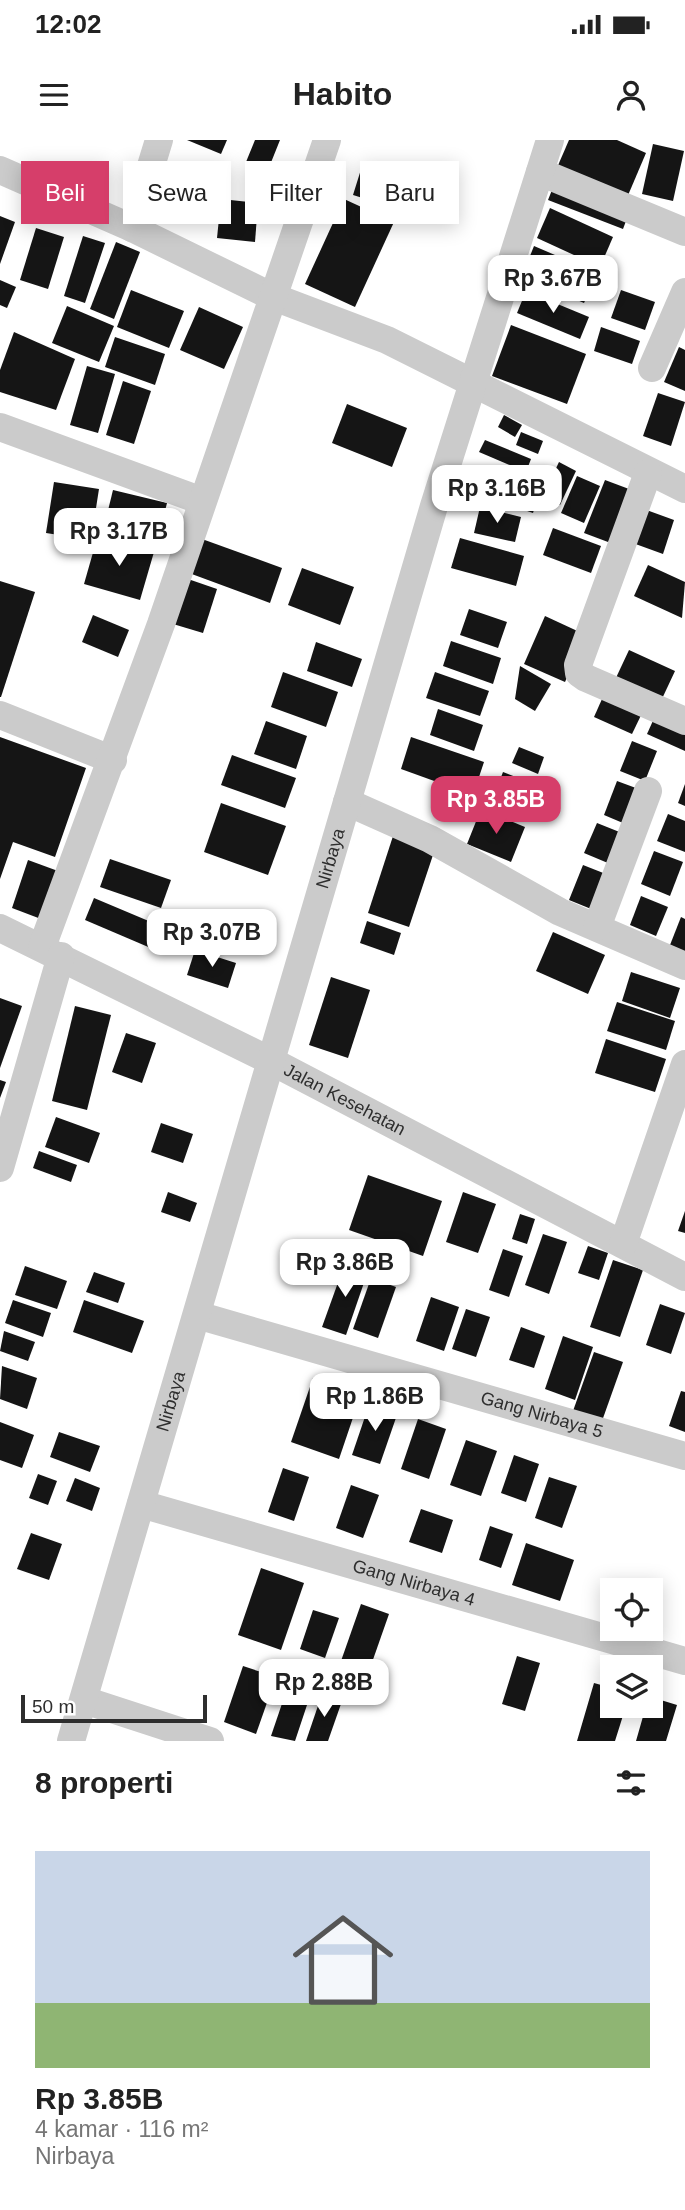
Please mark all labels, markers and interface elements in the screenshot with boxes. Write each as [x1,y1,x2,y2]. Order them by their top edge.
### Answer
text: 12:02 [35,9,102,39]
icon: menu [35,76,73,114]
text: Habito [293,76,392,112]
icon: person [612,76,650,114]
chip: Beli [21,161,109,224]
chip: Sewa [123,161,231,224]
chip: Filter [245,161,346,224]
chip: Baru [360,161,459,224]
pin: Rp 3.67B [481,256,625,315]
text: Rp 3.67B [504,265,602,291]
pin: Rp 3.16B [425,466,569,525]
text: Rp 3.16B [448,475,546,501]
pin: Rp 3.17B [47,508,191,568]
text: Rp 3.17B [70,518,168,544]
pin: Rp 3.85B [424,776,568,836]
text: Rp 3.85B [447,786,545,812]
street label: Nirbaya [312,825,349,891]
pin: Rp 3.07B [140,910,284,969]
text: Rp 3.07B [163,919,261,945]
street label: Jalan Kesehatan [281,1060,409,1139]
pin: Rp 3.86B [273,1240,417,1299]
text: Rp 3.86B [296,1249,394,1275]
street label: Nirbaya [152,1368,189,1434]
pin: Rp 1.86B [303,1374,447,1433]
text: Rp 1.86B [326,1383,424,1409]
street label: Gang Nirbaya 5 [479,1388,605,1442]
street label: Gang Nirbaya 4 [350,1556,477,1610]
map controls [600,1578,663,1718]
button: locate [600,1578,663,1641]
button: layers [600,1655,663,1718]
pin: Rp 2.88B [252,1660,396,1719]
text: Rp 2.88B [275,1669,373,1695]
scale bar [21,1692,206,1724]
text: 50 m [32,1696,74,1717]
icon: filters [612,1764,650,1802]
text: 8 properti [35,1766,173,1799]
icon: home [280,1897,406,2023]
text: Rp 3.85B [35,2082,163,2115]
text: 4 kamar · 116 m² [35,2116,208,2142]
text: Nirbaya [35,2143,114,2169]

